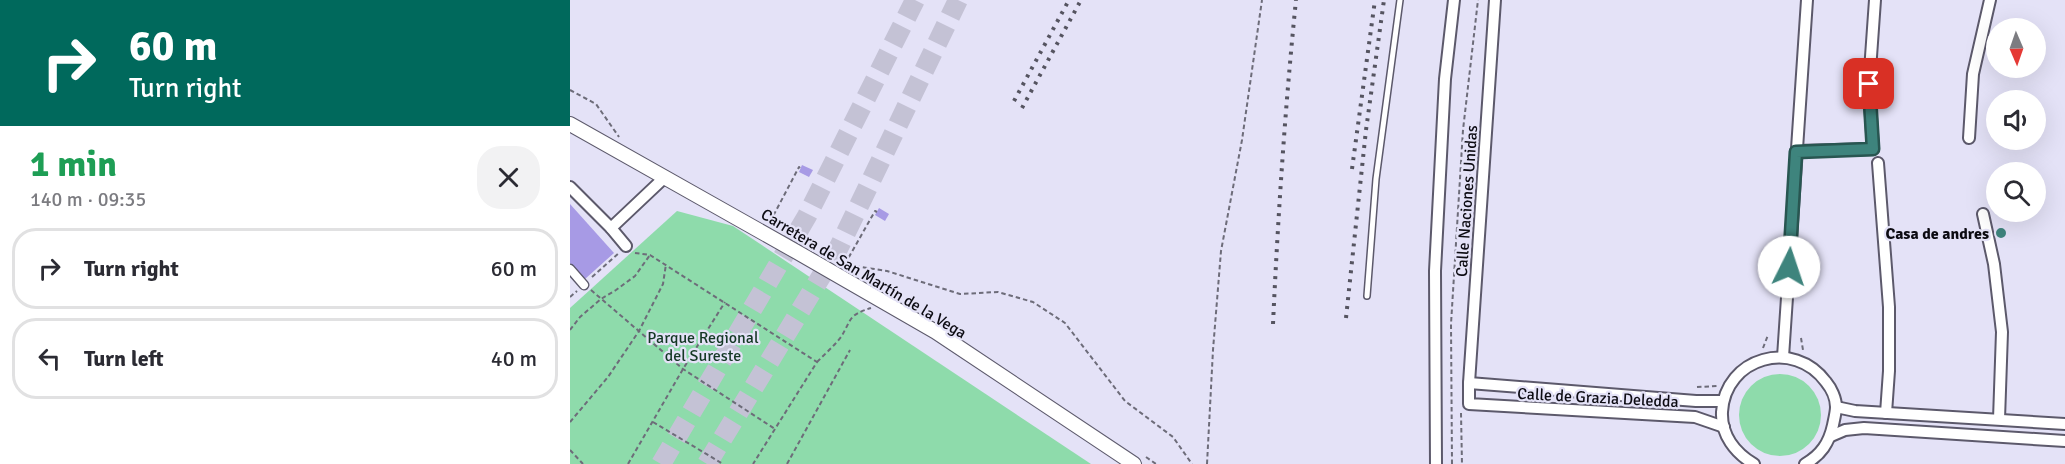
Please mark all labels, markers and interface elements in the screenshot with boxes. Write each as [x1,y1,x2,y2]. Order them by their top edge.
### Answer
north arrow [1986,18,2046,78]
map controls [1986,18,2046,222]
text: 60 m [129,21,218,72]
icon: right [30,24,108,102]
pin [1843,58,1894,109]
icon: arrive [1852,67,1885,100]
text: Turn right [129,72,242,105]
button: sound [1986,90,2046,150]
street label: Calle Naciones Unidas [1452,124,1482,278]
text: 1 min [30,142,117,187]
button: close [477,146,540,209]
button: search [1986,162,2046,222]
text: 140 m · 09:35 [30,187,146,212]
street label: Carretera de San Martín de la Vega [757,204,970,343]
place label: Casa de andres [1885,224,1989,244]
marker: Casa de andres [1994,226,2008,240]
position arrow [1757,235,1821,299]
icon: right [33,252,66,285]
text: Turn right [84,255,179,282]
text: 60 m [491,255,537,282]
park label: Parque Regional del Sureste [647,328,759,366]
icon: left [33,342,66,375]
text: Turn left [84,345,164,372]
text: 40 m [491,345,537,372]
street label: Calle de Grazia Deledda [1517,384,1679,412]

